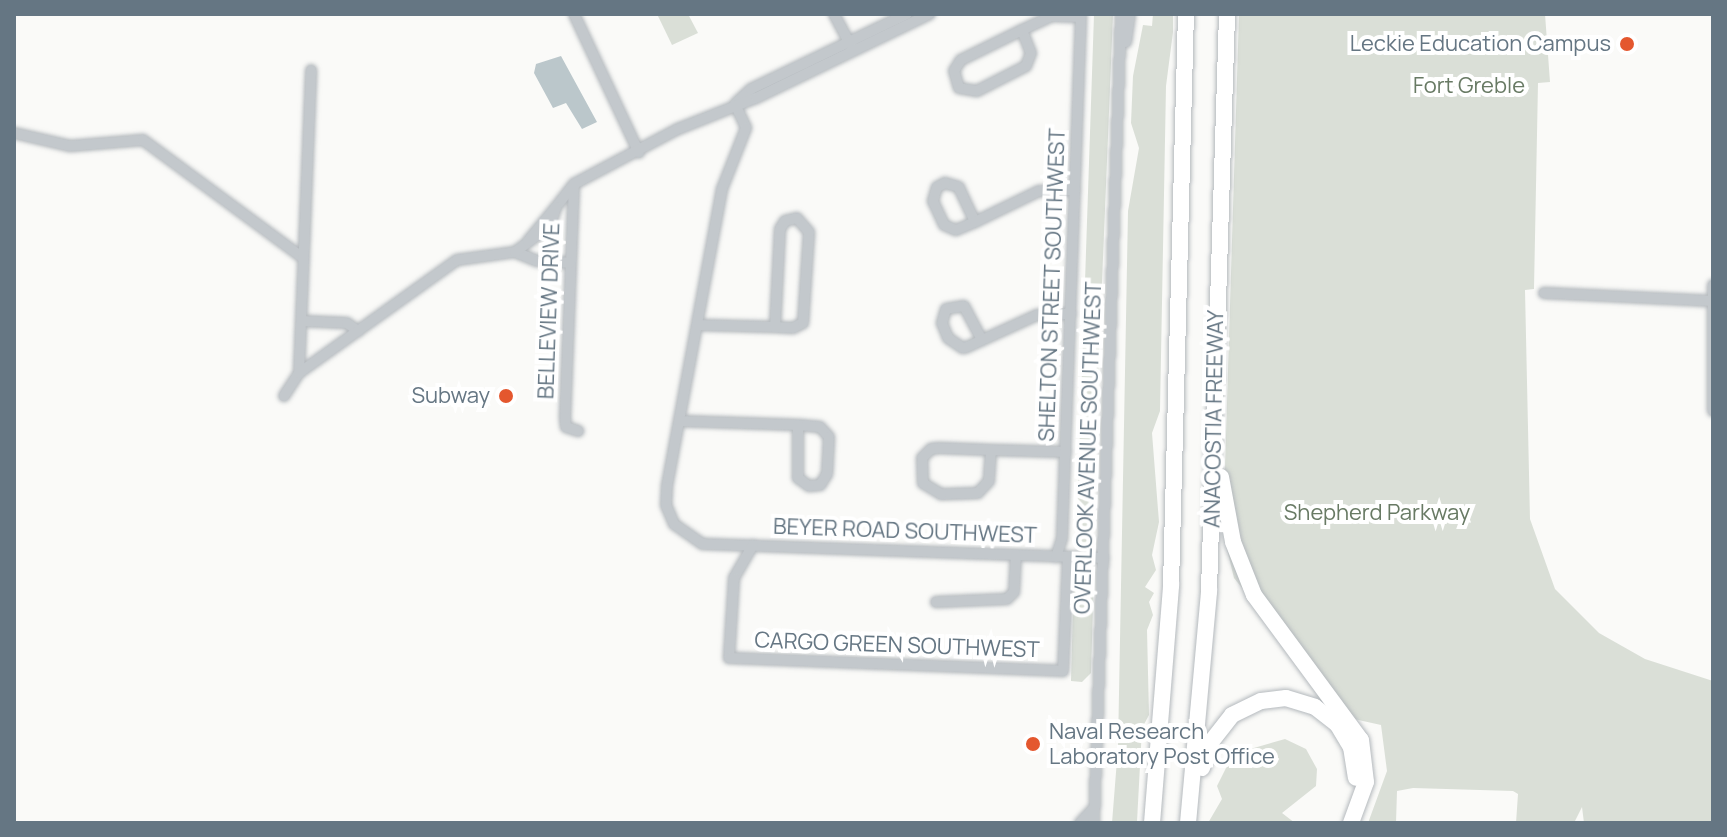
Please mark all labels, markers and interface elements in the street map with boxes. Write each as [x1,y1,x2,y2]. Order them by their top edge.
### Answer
place label: Leckie Education Campus [1350,31,1611,57]
marker: Leckie Education Campus [1618,35,1636,53]
park label: Fort Greble [1413,73,1525,99]
street label: SHELTON STREET SOUTHWEST [1033,128,1071,442]
street label: BELLEVIEW DRIVE [533,222,565,400]
street label: OVERLOOK AVENUE SOUTHWEST [1069,281,1107,615]
street label: ANACOSTIA FREEWAY [1199,310,1229,528]
place label: Subway [411,383,490,409]
marker: Subway [497,387,515,405]
park label: Shepherd Parkway [1284,500,1470,526]
street label: BEYER ROAD SOUTHWEST [773,513,1037,549]
street label: CARGO GREEN SOUTHWEST [754,627,1040,663]
place label: Naval Research Laboratory Post Office [1049,718,1275,770]
marker: Naval Research Laboratory Post Office [1024,735,1042,753]

